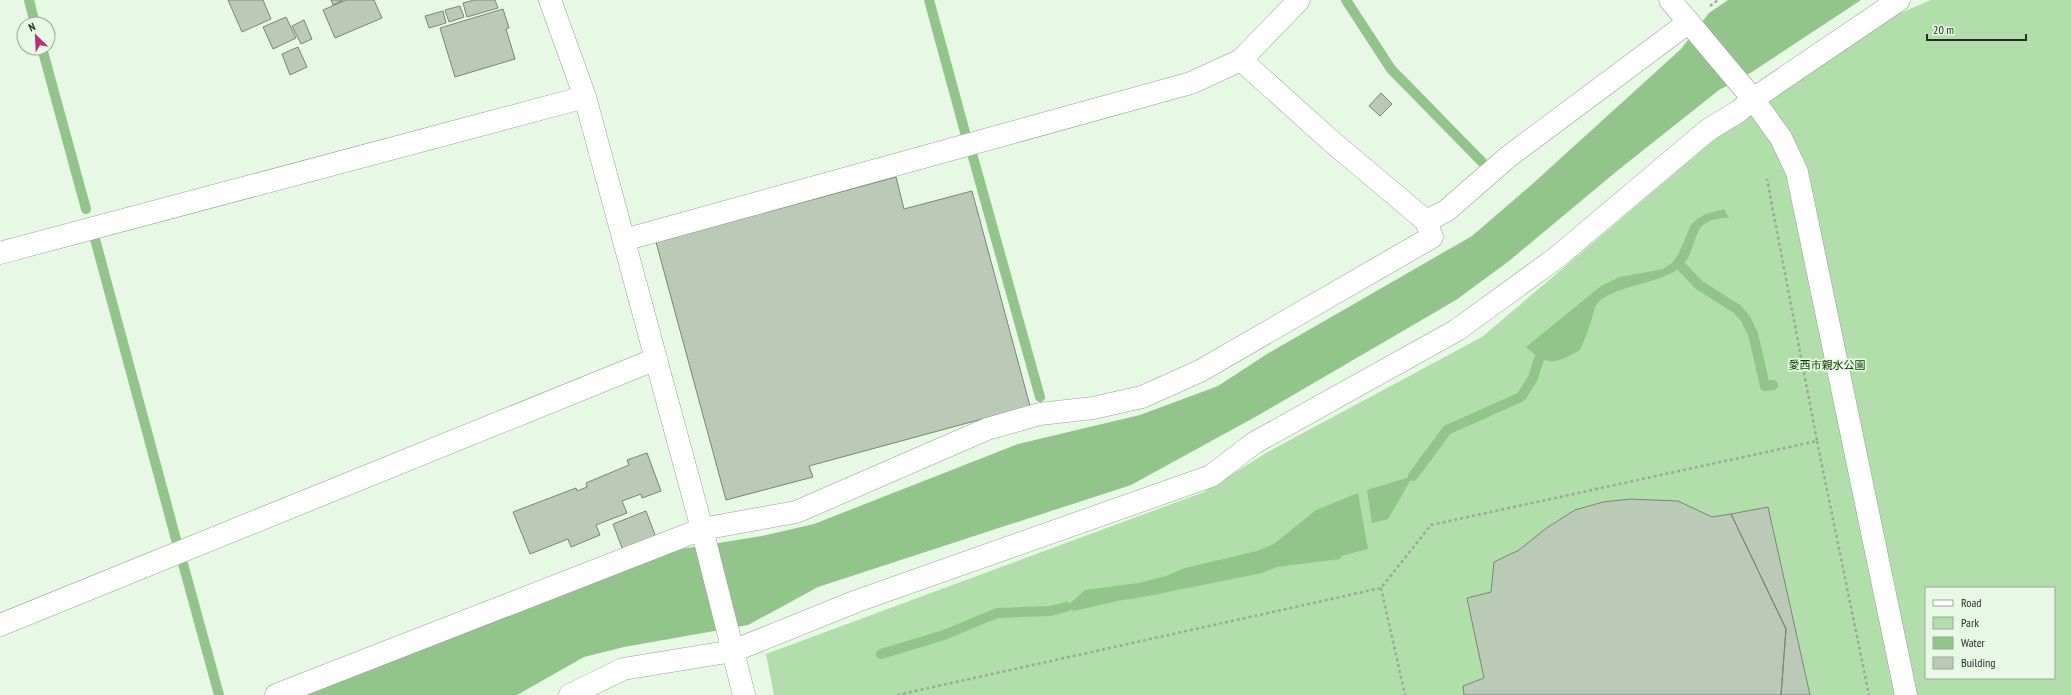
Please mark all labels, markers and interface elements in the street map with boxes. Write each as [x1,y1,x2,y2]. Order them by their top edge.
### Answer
north arrow [16,16,56,56]
scale bar [1927,16,2026,42]
text: N [26,19,38,34]
text: 20 m [1933,22,1954,37]
park label: 愛西市親水公園 [1789,358,1866,372]
legend [1925,587,2055,679]
text: Road [1961,595,1981,610]
text: Park [1961,615,1979,630]
text: Water [1961,635,1986,650]
text: Building [1961,655,1996,670]

